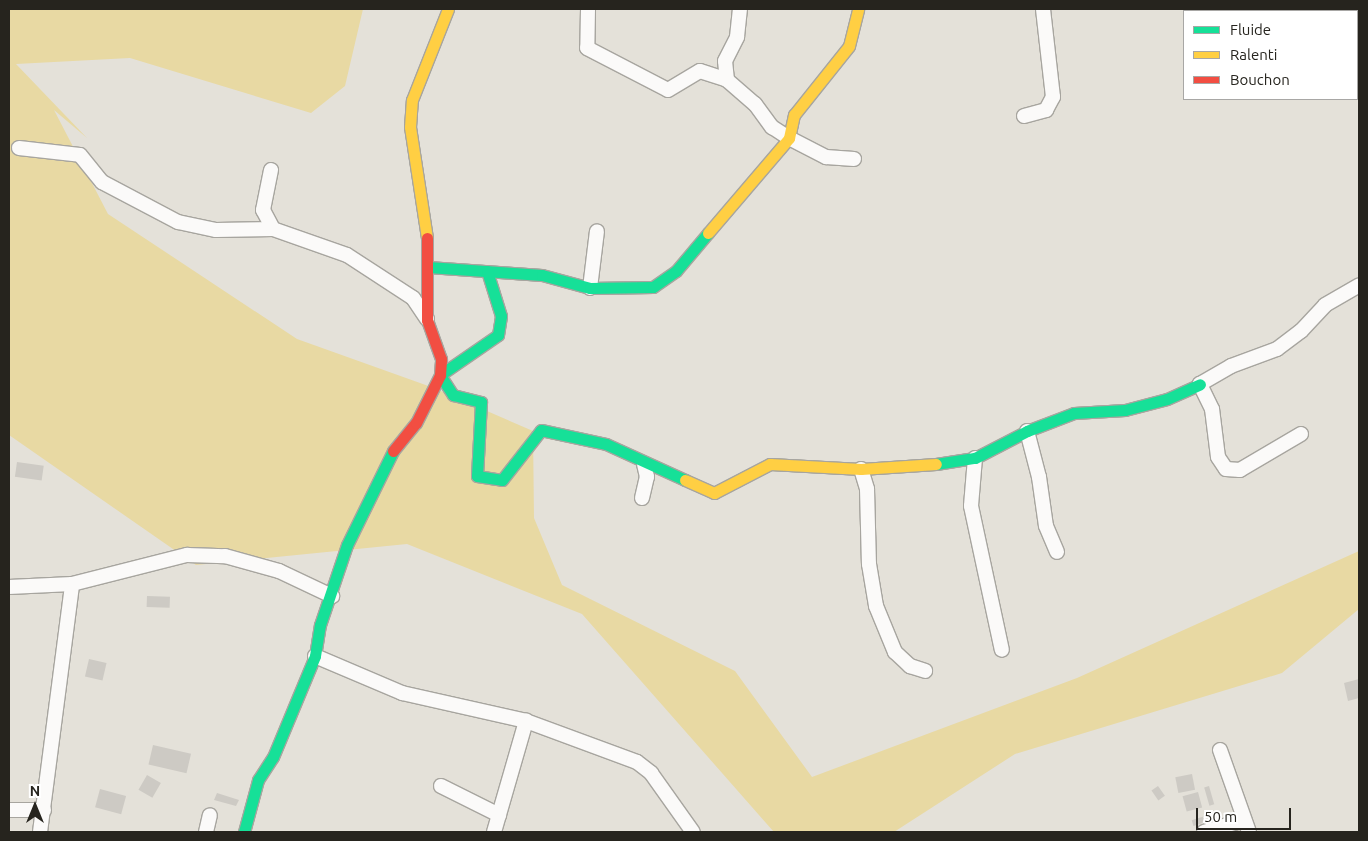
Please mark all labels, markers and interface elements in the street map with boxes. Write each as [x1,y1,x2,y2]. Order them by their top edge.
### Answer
legend [1183,10,1358,100]
text: Fluide [1230,21,1271,38]
text: Ralenti [1230,46,1277,63]
text: Bouchon [1230,71,1290,88]
north arrow [10,781,60,831]
text: N [30,783,40,799]
scale bar [1198,798,1293,830]
text: 50 m [1204,808,1237,825]

